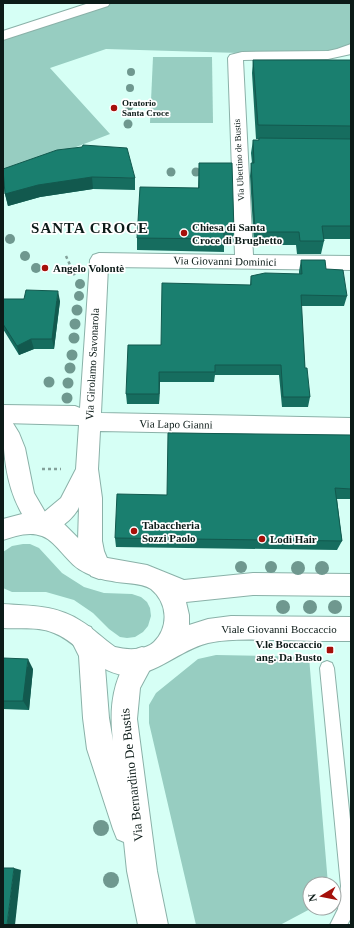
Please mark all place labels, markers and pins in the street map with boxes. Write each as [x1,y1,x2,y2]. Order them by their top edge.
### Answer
place label: Oratorio Santa Croce [122,98,169,118]
marker: Oratorio Santa Croce [109,103,119,113]
place label: Chiesa di Santa Croce di Brughetto [192,221,283,246]
marker: Chiesa di Santa Croce di Brughetto [179,228,189,238]
place label: Angelo Volontè [53,262,124,274]
marker: Angelo Volontè [40,263,50,273]
place label: Tabaccheria Sozzi Paolo [142,519,200,544]
marker: Tabaccheria Sozzi Paolo [129,526,139,536]
place label: Lodi Hair [270,533,317,545]
marker: Lodi Hair [257,534,267,544]
place label: V.le Boccaccio ang. Da Busto [256,638,322,663]
marker: V.le Boccaccio ang. Da Busto [325,645,335,655]

